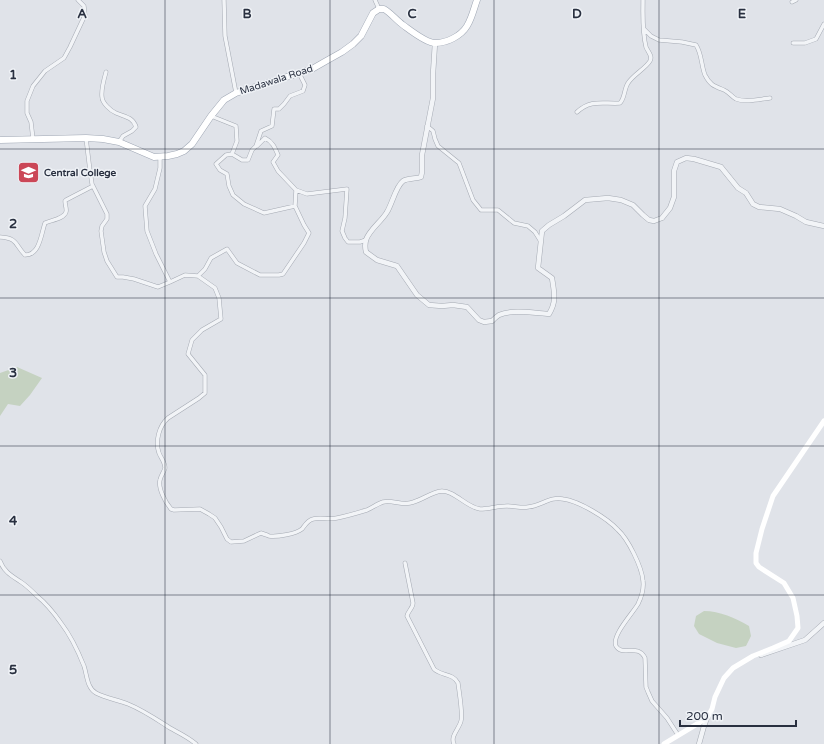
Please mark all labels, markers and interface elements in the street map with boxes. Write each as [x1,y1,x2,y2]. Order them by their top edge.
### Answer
text: A [77,6,87,22]
text: B [242,6,252,22]
text: C [407,6,417,22]
text: D [572,6,582,22]
text: E [738,6,746,22]
street label: Madawala Road [238,62,315,97]
text: 1 [9,67,17,83]
school or university icon: Central College [15,159,41,185]
place label: Central College [44,167,117,179]
text: 2 [9,216,17,232]
text: 3 [9,365,17,381]
text: 4 [9,513,18,529]
text: 5 [9,662,17,678]
scale bar [680,702,796,728]
text: 200 m [686,709,723,723]

